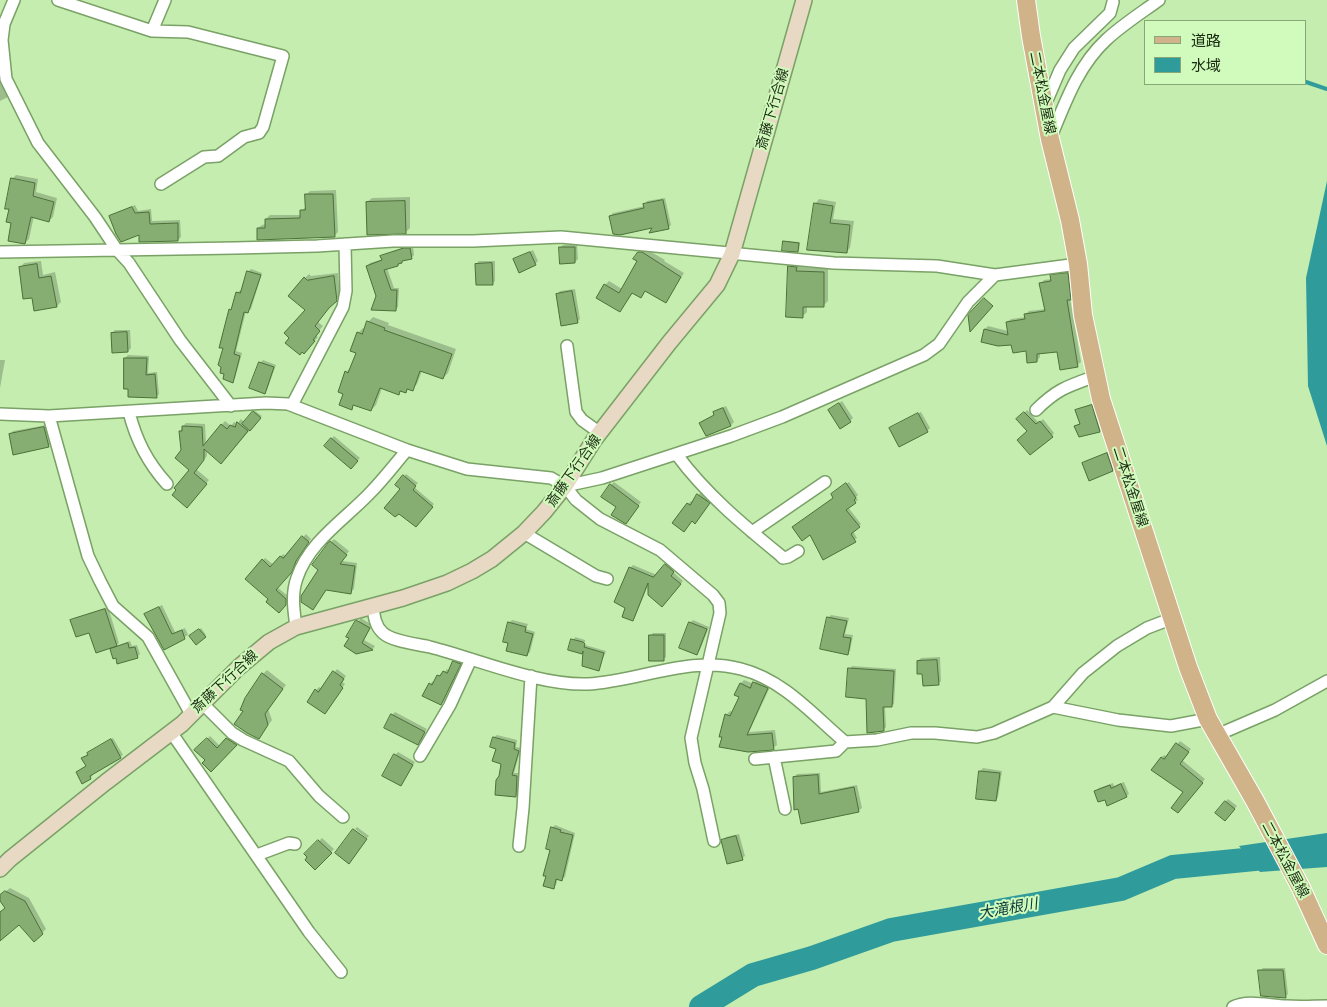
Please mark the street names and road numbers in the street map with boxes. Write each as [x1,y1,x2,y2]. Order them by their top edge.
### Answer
street label: 二本松金屋線 [1026,50,1058,136]
street label: 斎藤下行合線 [753,66,793,152]
street label: 斎藤下行合線 [543,432,605,510]
street label: 二本松金屋線 [1109,444,1151,530]
street label: 斎藤下行合線 [189,647,261,717]
street label: 二本松金屋線 [1258,819,1312,901]

